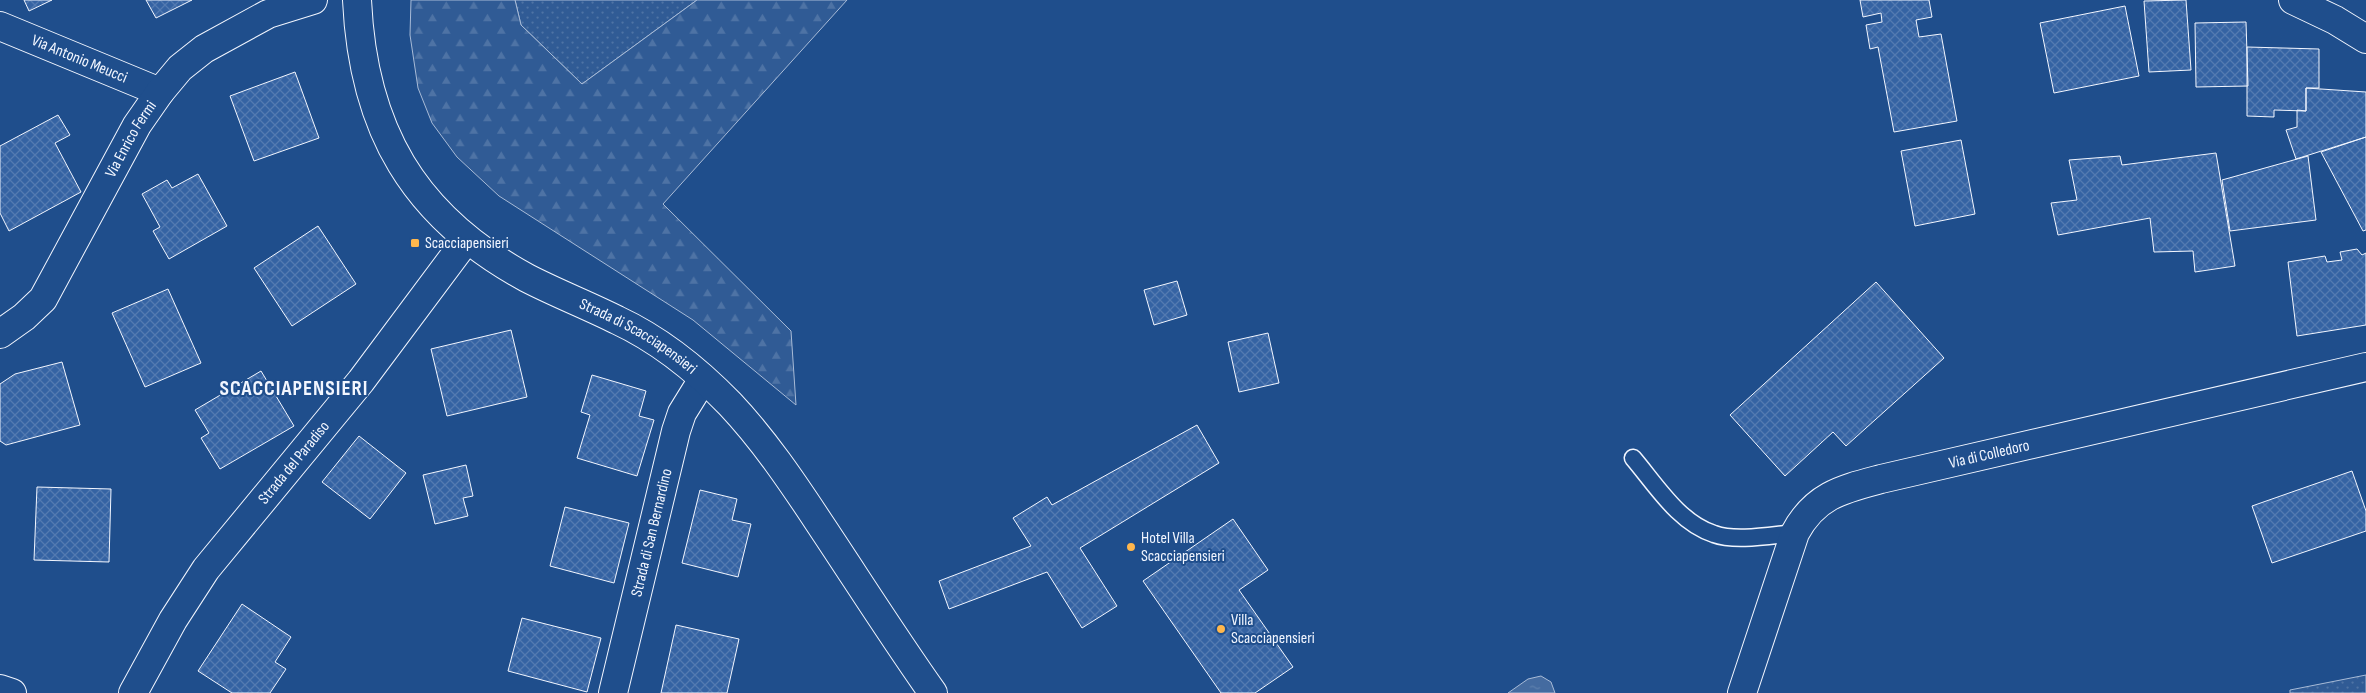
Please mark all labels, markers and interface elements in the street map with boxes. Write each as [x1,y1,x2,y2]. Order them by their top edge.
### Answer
street label: Via Antonio Meucci [29,31,130,87]
street label: Via Enrico Fermi [101,97,161,181]
place label: Scacciapensieri [425,234,509,253]
marker: Scacciapensieri [409,237,421,249]
street label: Strada di Scacciapensieri [576,294,701,378]
district label: SCACCIAPENSIERI [219,376,369,401]
street label: Strada del Paradiso [254,417,333,508]
street label: Via di Colledoro [1947,436,2031,473]
street label: Strada di San Bernardino [627,467,676,598]
place label: Hotel Villa Scacciapensieri [1141,529,1225,566]
marker: Hotel Villa Scacciapensieri [1125,541,1137,553]
place label: Villa Scacciapensieri [1231,611,1315,648]
marker: Villa Scacciapensieri [1215,623,1227,635]

